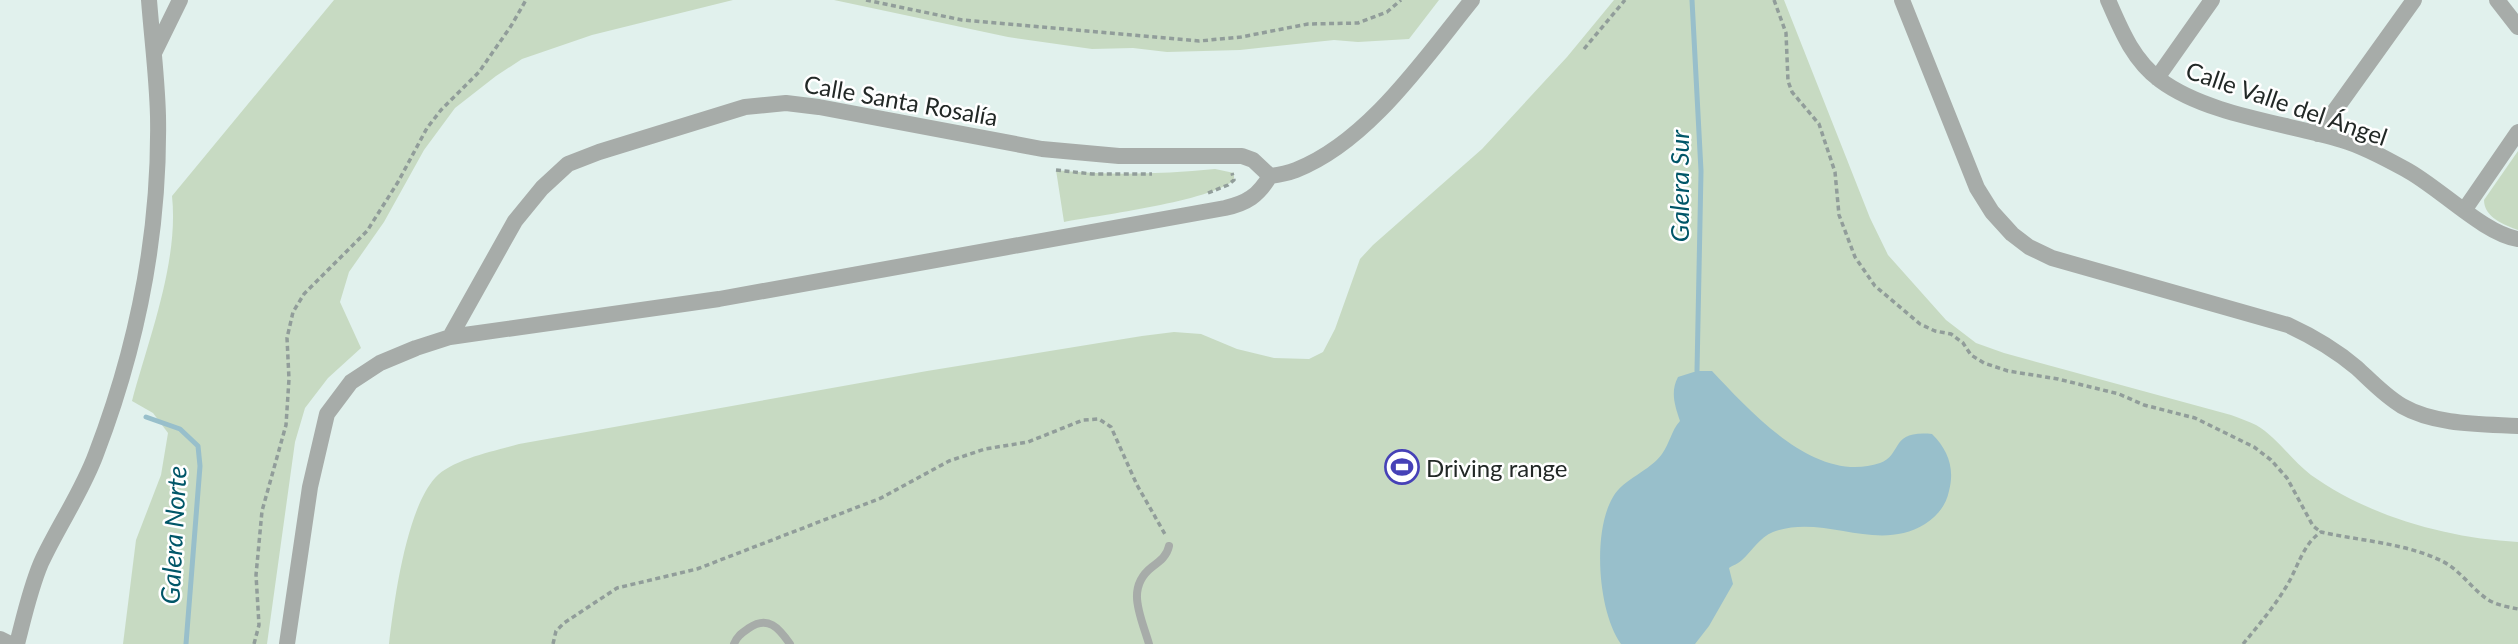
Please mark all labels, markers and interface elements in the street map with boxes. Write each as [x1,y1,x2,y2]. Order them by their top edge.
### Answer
street label: Calle Valle del Ángel [2182,55,2392,151]
street label: Calle Santa Rosalía [802,69,1000,131]
water label: Galera Sur [1663,129,1695,242]
sports icon: Driving range [1383,448,1421,486]
place label: Driving range [1426,453,1567,482]
water label: Galera Norte [153,465,193,605]

